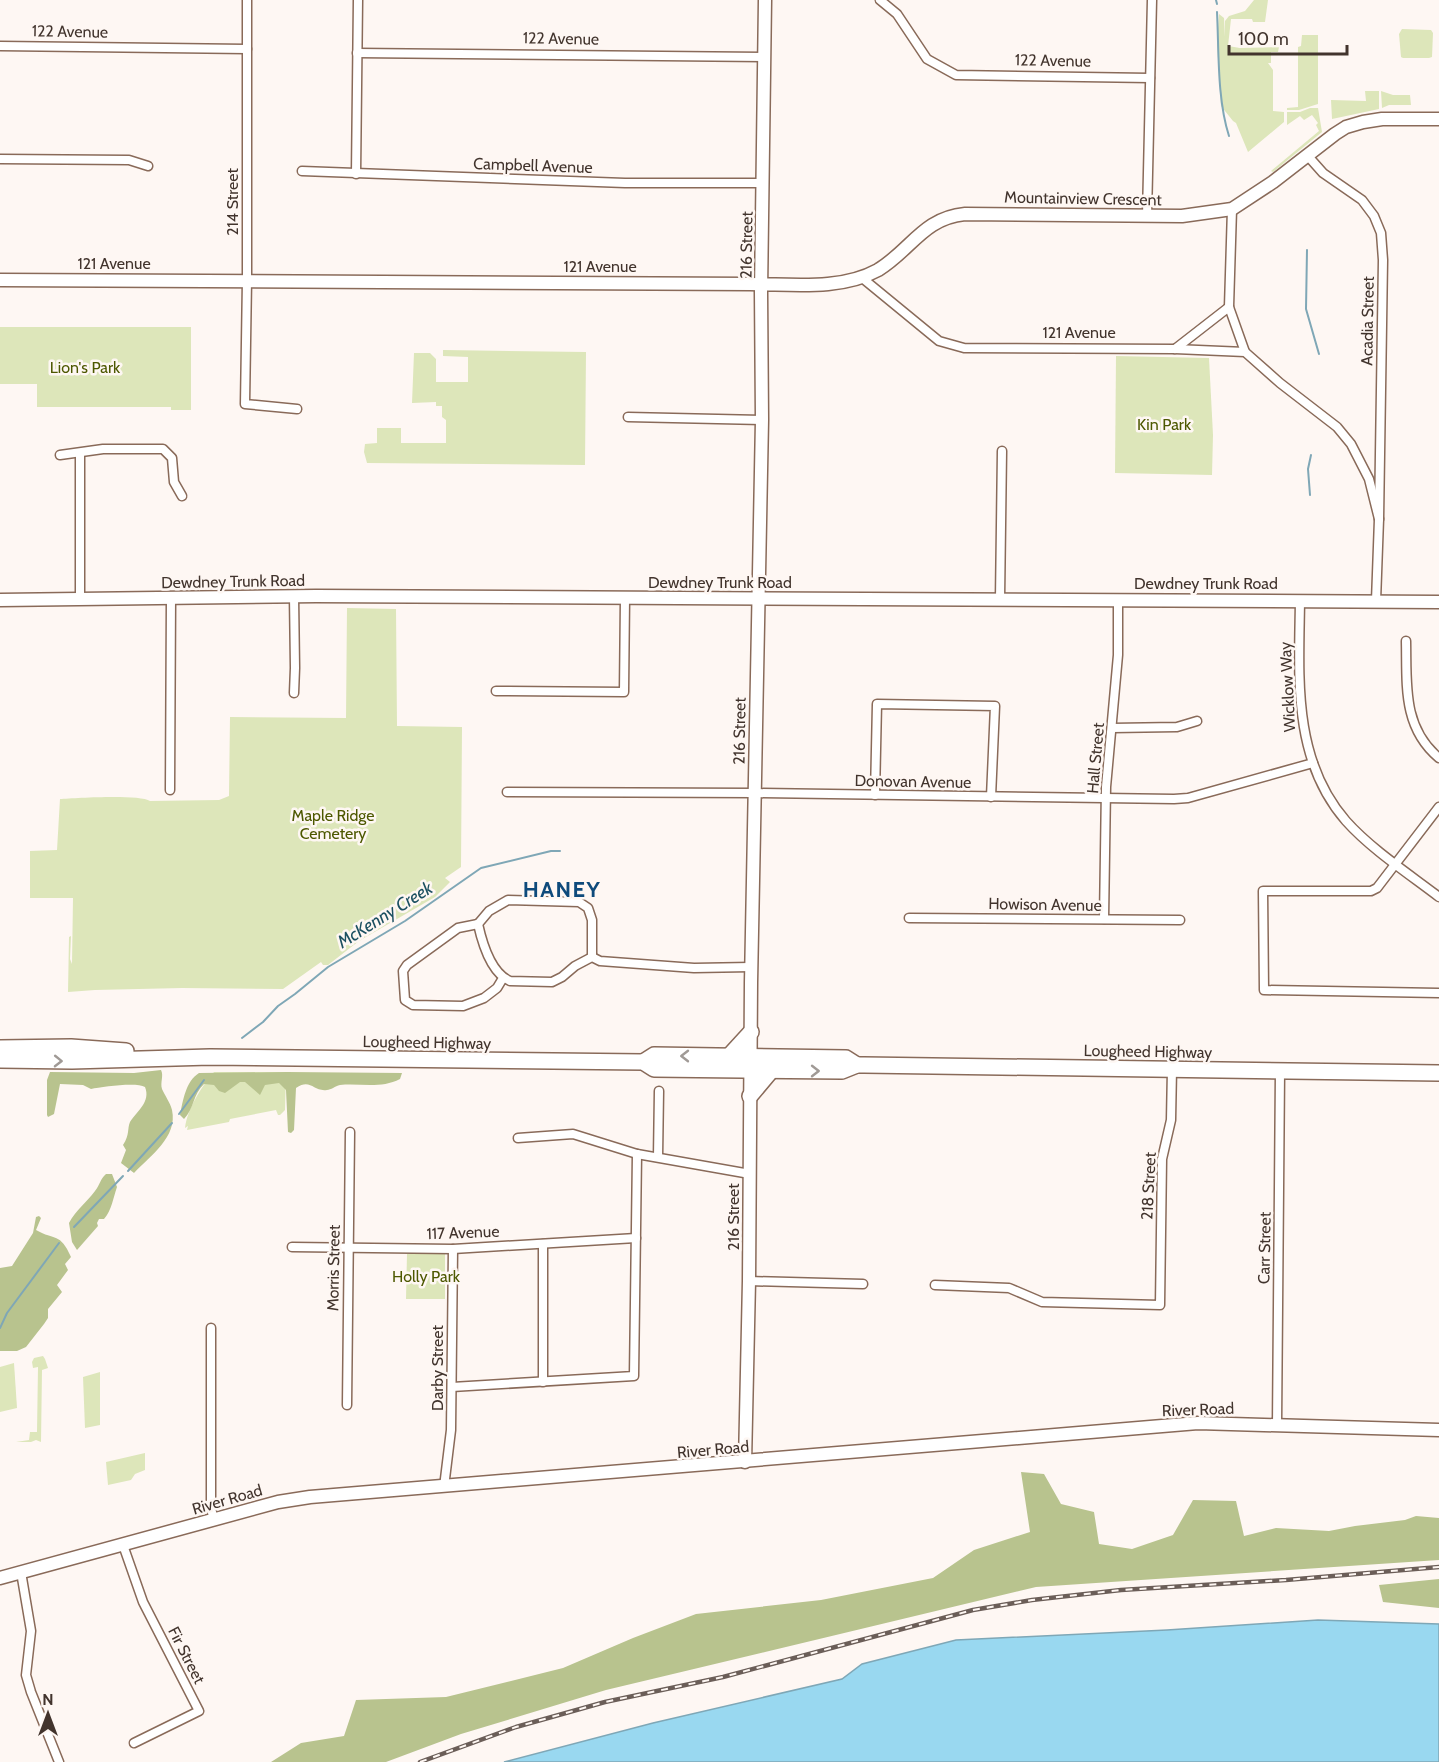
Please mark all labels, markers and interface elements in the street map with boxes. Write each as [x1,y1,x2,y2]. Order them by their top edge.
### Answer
scale bar [1229,18,1348,56]
street label: 122 Avenue [32,21,108,42]
street label: 122 Avenue [523,28,599,49]
text: 100 m [1238,28,1289,50]
street label: 122 Avenue [1015,50,1091,71]
street label: Campbell Avenue [473,154,593,177]
street label: 214 Street [223,168,242,236]
street label: Mountainview Crescent [1004,188,1163,209]
street label: 216 Street [736,211,757,279]
street label: 121 Avenue [77,254,151,273]
street label: 121 Avenue [563,257,637,276]
street label: Acadia Street [1357,276,1378,366]
street label: 121 Avenue [1042,323,1116,342]
park label: Lion's Park [50,358,121,377]
park label: Kin Park [1137,415,1192,434]
street label: Dewdney Trunk Road [161,571,305,592]
street label: Dewdney Trunk Road [648,573,792,592]
street label: Dewdney Trunk Road [1134,574,1278,593]
street label: Wicklow Way [1276,641,1299,733]
street label: 216 Street [729,697,750,765]
street label: Hall Street [1083,721,1108,794]
street label: Donovan Avenue [854,771,971,792]
park label: Maple Ridge Cemetery [292,806,374,843]
water label: McKenny Creek [332,876,438,954]
district label: HANEY [523,876,601,903]
street label: Howison Avenue [988,894,1102,915]
street label: Lougheed Highway [363,1032,491,1053]
street label: Lougheed Highway [1084,1041,1212,1062]
one-way arrow [680,1049,689,1062]
one-way arrow [54,1055,63,1067]
one-way arrow [810,1065,819,1077]
street label: 218 Street [1137,1151,1160,1220]
street label: 216 Street [724,1183,743,1251]
street label: Carr Street [1254,1211,1275,1284]
street label: 117 Avenue [426,1222,500,1243]
street label: Morris Street [323,1224,344,1311]
park label: Holly Park [392,1267,461,1286]
street label: Darby Street [428,1325,447,1411]
street label: River Road [1162,1399,1234,1420]
street label: River Road [676,1437,750,1462]
street label: River Road [190,1480,264,1519]
street label: Fir Street [164,1624,209,1687]
north arrow [18,1684,78,1744]
text: N [42,1690,54,1709]

